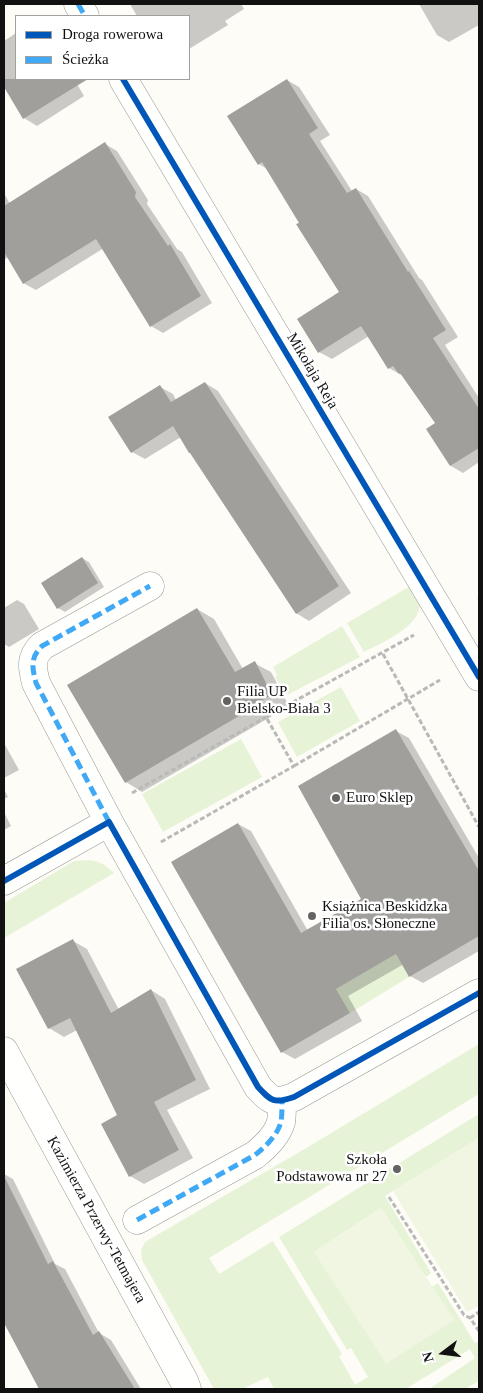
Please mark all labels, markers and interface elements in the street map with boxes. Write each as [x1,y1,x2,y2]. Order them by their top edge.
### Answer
legend [15,15,190,80]
text: Droga rowerowa [62,26,163,42]
text: Ścieżka [62,51,109,67]
street label: Mikołaja Reja [282,330,342,412]
place label: Filia UP Bielsko-Biała 3 [237,683,331,718]
marker: Filia UP Bielsko-Biała 3 [221,695,233,707]
place label: Euro Sklep [346,789,413,807]
marker: Euro Sklep [330,792,342,804]
place label: Książnica Beskidzka Filia os. Słoneczne [322,898,447,933]
marker: Książnica Beskidzka Filia os. Słoneczne [306,910,318,922]
street label: Kazimierza Przerwy-Tetmajera [43,1134,149,1306]
place label: Szkoła Podstawowa nr 27 [276,1151,387,1186]
marker: Szkoła Podstawowa nr 27 [391,1163,403,1175]
north arrow [418,1328,468,1378]
text: N [419,1350,437,1364]

